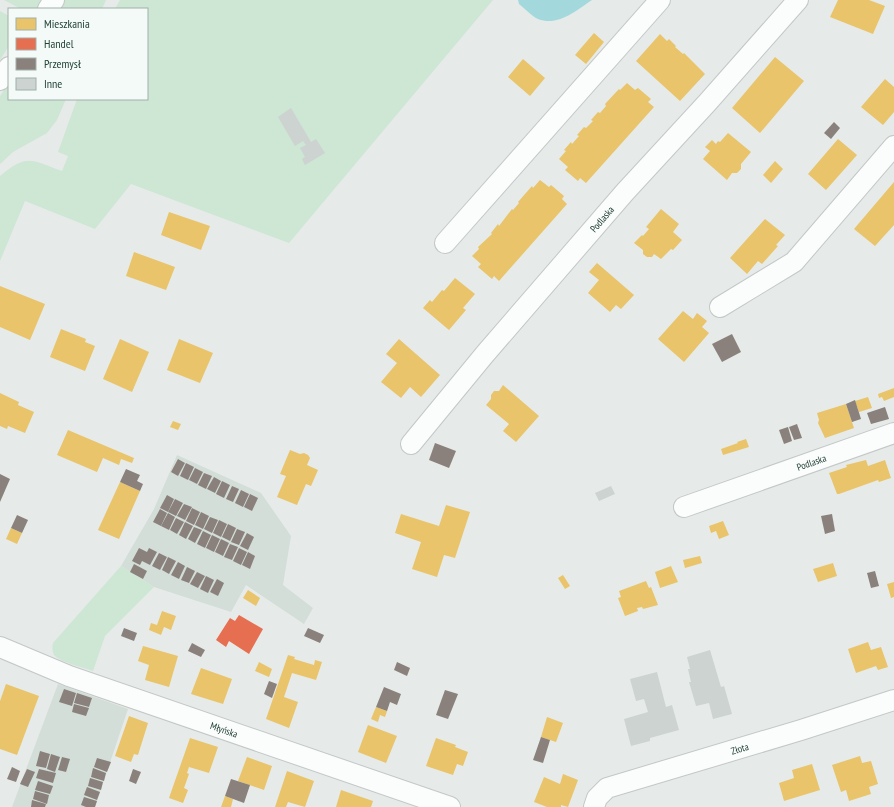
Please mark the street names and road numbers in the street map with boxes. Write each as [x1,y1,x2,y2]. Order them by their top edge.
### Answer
street label: Podlaska [587,203,617,235]
street label: Podlaska [795,451,828,473]
street label: Młyńska [209,719,240,740]
street label: Złota [729,740,750,757]

